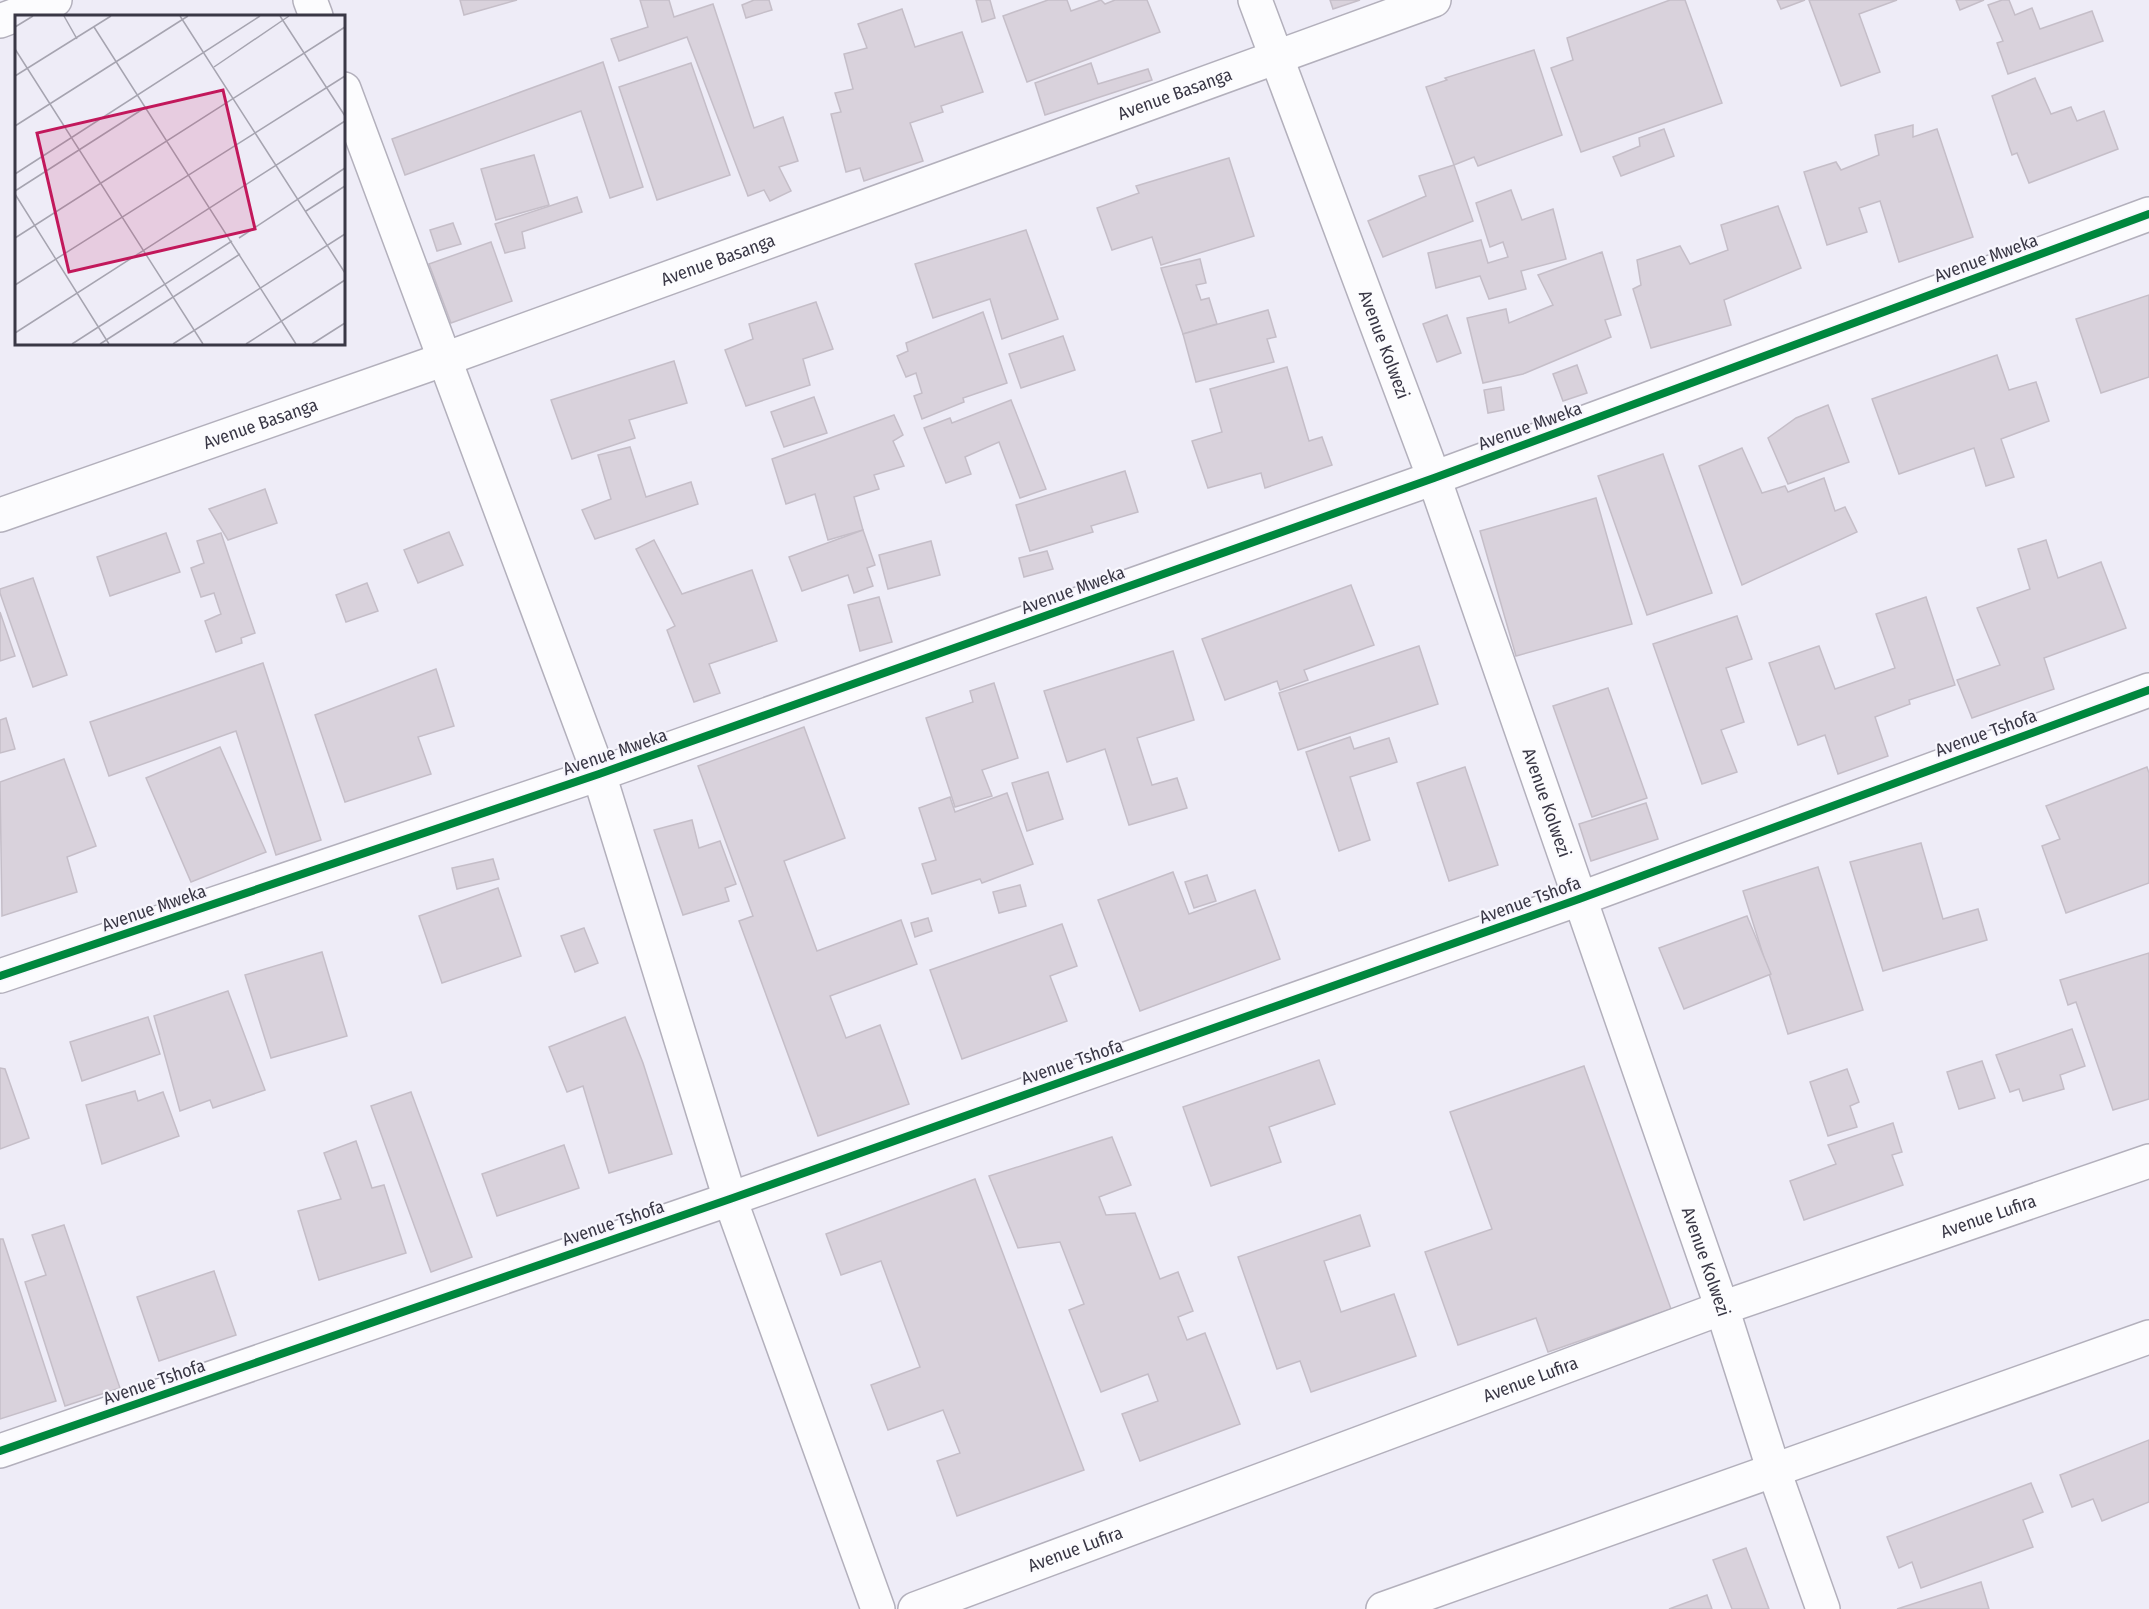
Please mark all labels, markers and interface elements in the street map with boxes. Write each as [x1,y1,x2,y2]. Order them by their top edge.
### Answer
inset map [15,15,345,345]
street label: Avenue Basanga [1115,63,1235,125]
street label: Avenue Basanga [658,229,778,291]
street label: Avenue Mweka [1931,229,2041,287]
street label: Avenue Kolwezi [1354,287,1414,402]
street label: Avenue Basanga [200,393,321,454]
street label: Avenue Mweka [1475,397,1585,455]
street label: Avenue Mweka [1018,561,1128,619]
street label: Avenue Tshofa [1932,704,2040,762]
street label: Avenue Mweka [560,724,670,780]
street label: Avenue Kolwezi [1518,745,1576,860]
street label: Avenue Tshofa [1476,871,1584,929]
street label: Avenue Mweka [99,880,209,936]
street label: Avenue Tshofa [1018,1034,1126,1090]
street label: Avenue Lufira [1938,1190,2039,1243]
street label: Avenue Tshofa [559,1195,667,1251]
street label: Avenue Kolwezi [1677,1204,1735,1319]
street label: Avenue Lufira [1480,1352,1581,1407]
street label: Avenue Tshofa [100,1354,208,1410]
street label: Avenue Lufira [1025,1521,1126,1577]

